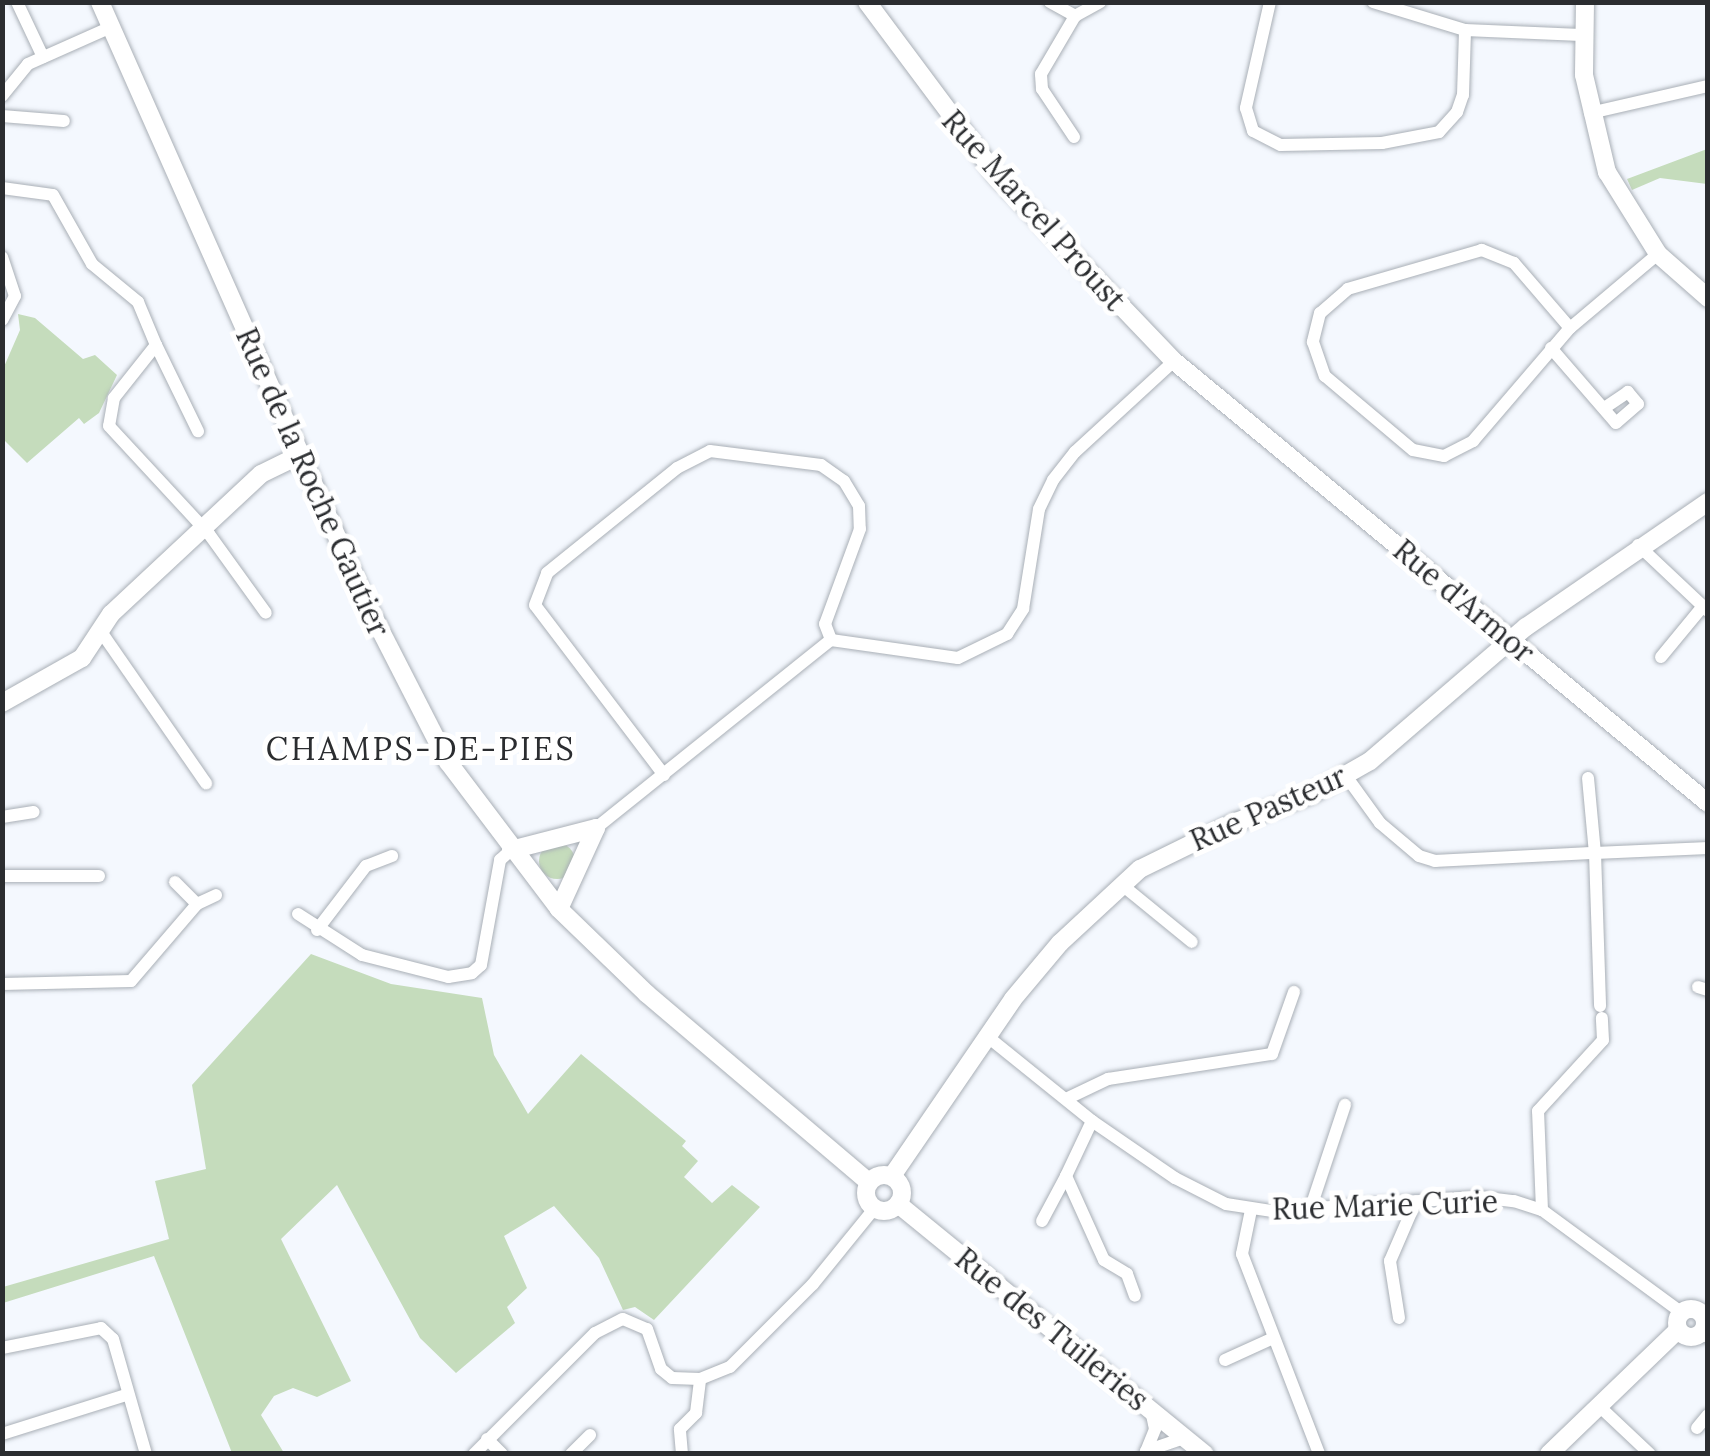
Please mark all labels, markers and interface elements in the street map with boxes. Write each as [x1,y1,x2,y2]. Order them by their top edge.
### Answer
street label: Rue Marcel Proust [935,103,1133,317]
street label: Rue de la Roche Gautier [229,322,397,642]
street label: Rue d'Armor [1386,532,1542,670]
district label: CHAMPS-DE-PIES [266,730,576,768]
street label: Rue Pasteur [1184,758,1352,858]
street label: Rue Marie Curie [1271,1183,1499,1227]
street label: Rue des Tuileries [948,1240,1156,1418]

